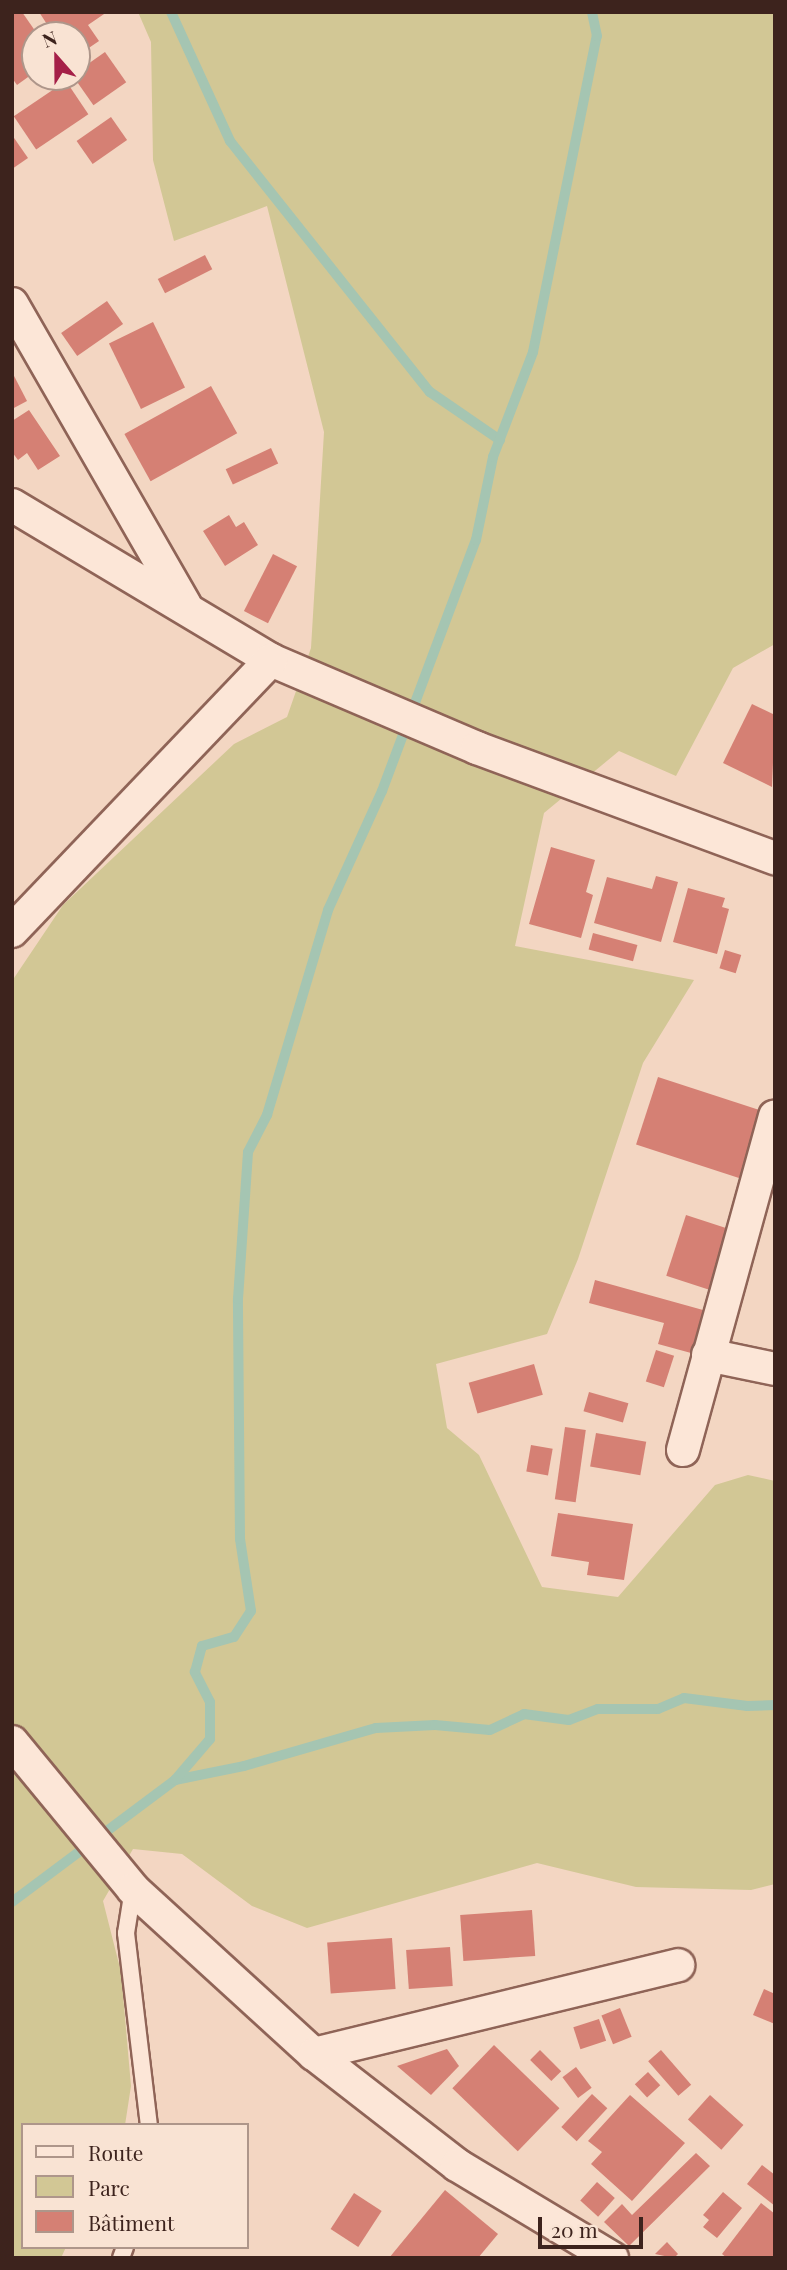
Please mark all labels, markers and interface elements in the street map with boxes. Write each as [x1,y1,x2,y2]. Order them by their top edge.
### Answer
north arrow [21,21,91,91]
text: N [38,24,60,53]
legend [21,2123,248,2249]
text: Route [88,2138,143,2166]
text: Parc [88,2173,130,2201]
scale bar [542,2204,647,2248]
text: Bâtiment [88,2208,174,2236]
text: 20 m [551,2215,598,2243]

